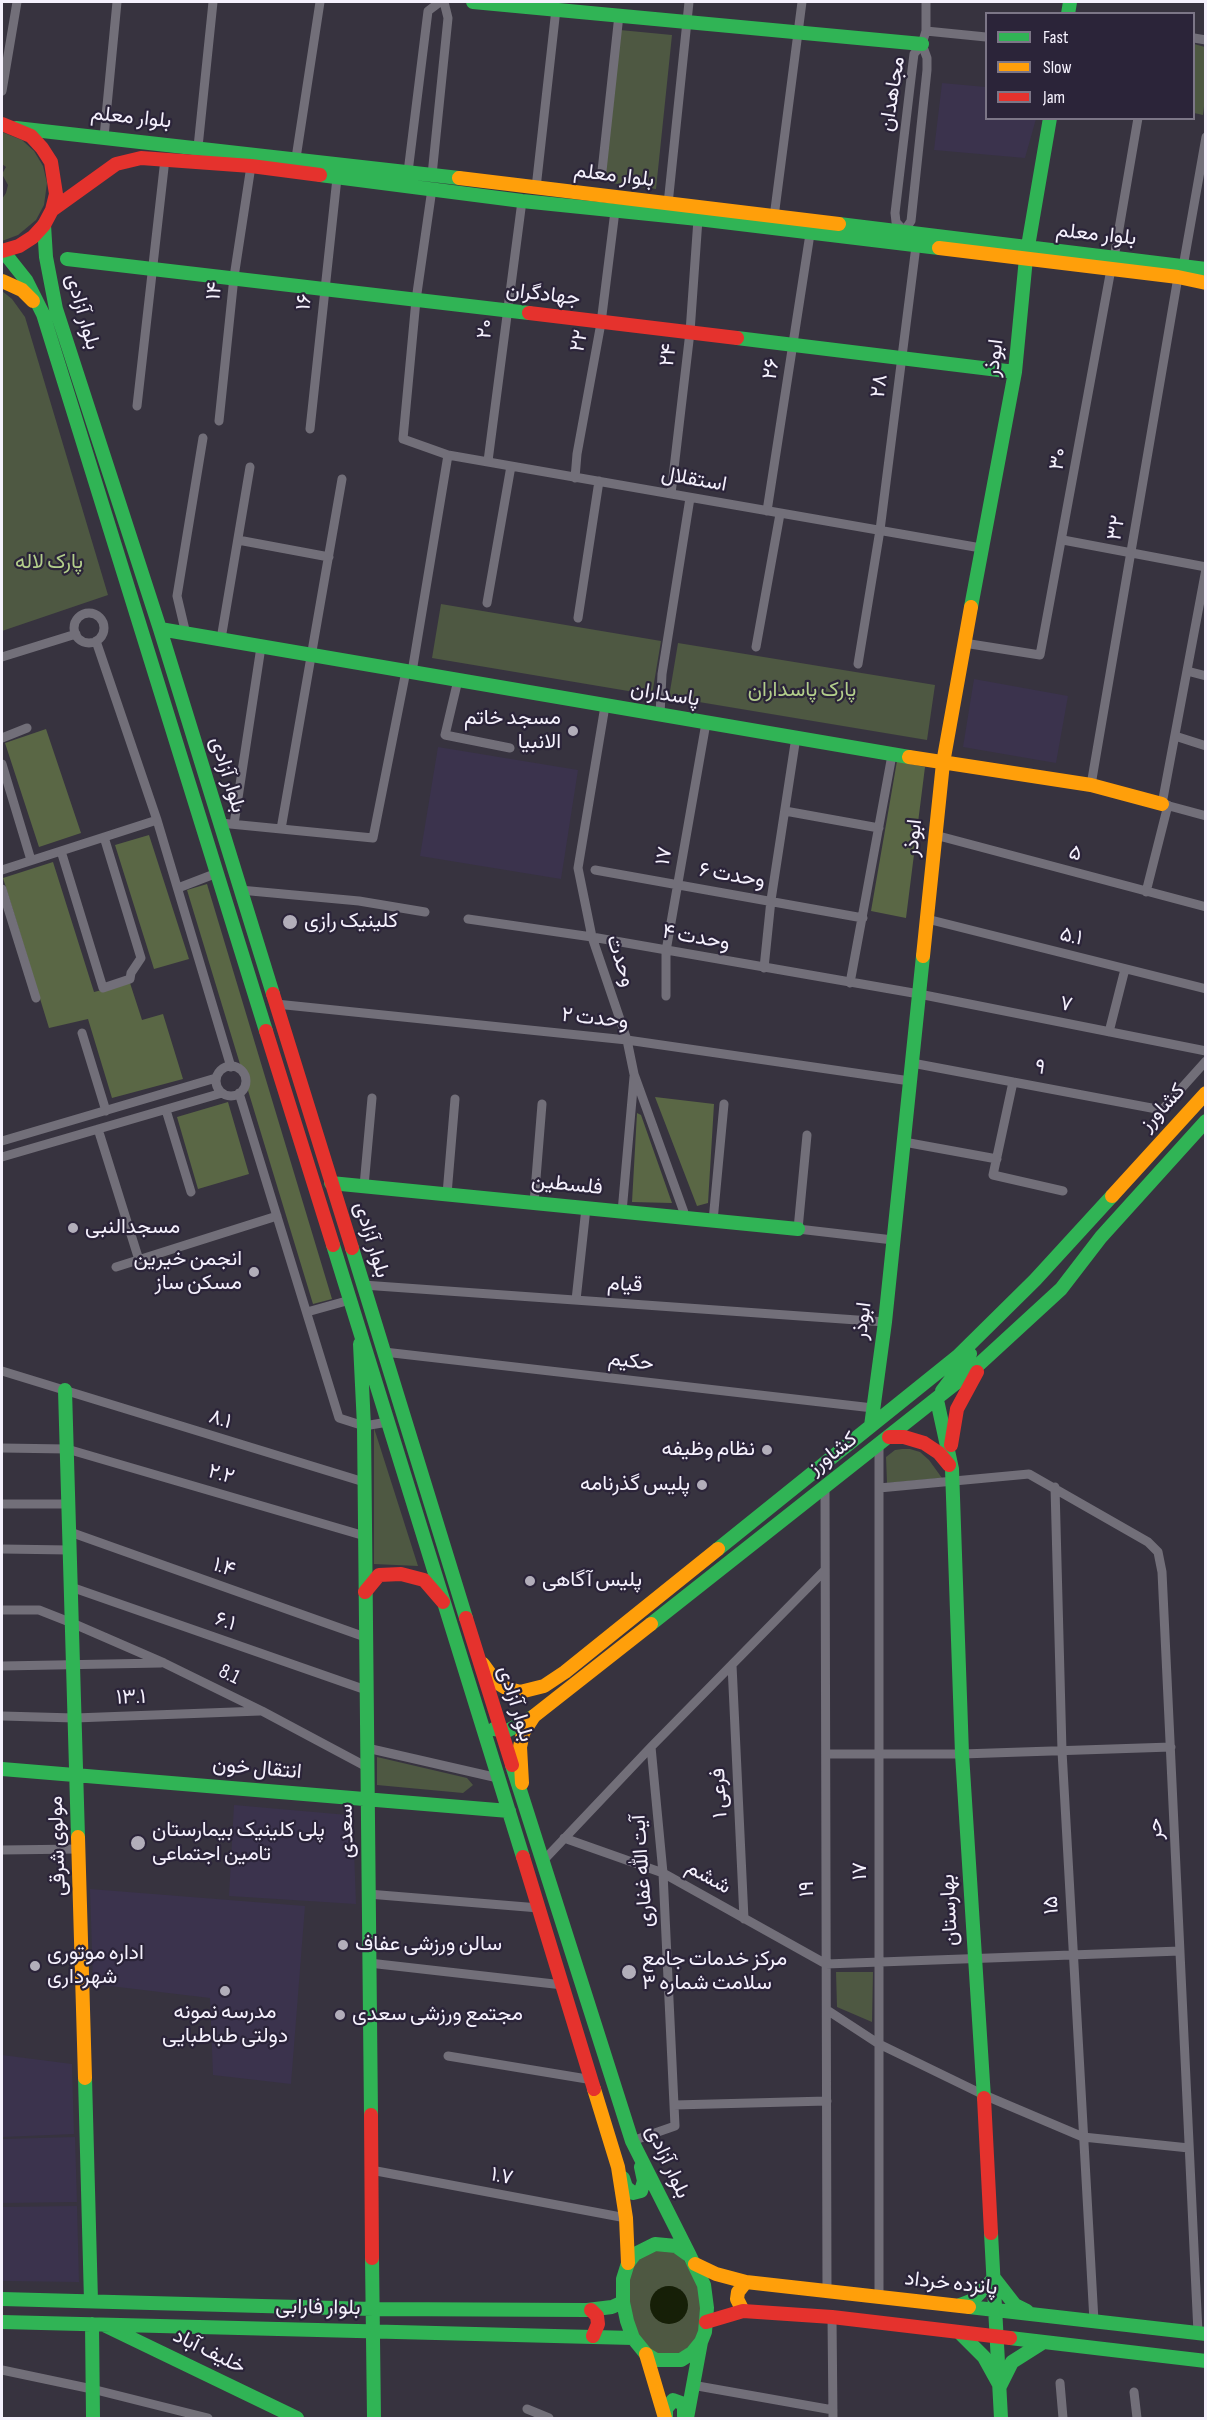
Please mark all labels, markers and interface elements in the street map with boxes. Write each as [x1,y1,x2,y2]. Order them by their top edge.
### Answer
legend [985,12,1195,120]
text: Fast [1043,27,1068,48]
street label: مجاهدان [875,55,911,133]
text: Slow [1043,57,1072,78]
text: Jam [1043,87,1065,108]
street label: بلوار معلم [90,101,172,135]
street label: بلوار معلم [572,159,656,193]
street label: بلوار معلم [1055,218,1137,252]
street label: بلوار آزادی [59,271,105,353]
street label: جهادگران [504,278,582,312]
street label: ۱۴ [202,281,228,301]
street label: ۱۶ [292,293,318,311]
street label: ۲۰ [472,318,500,340]
street label: ۲۲ [566,328,594,354]
street label: ابوذر [980,338,1010,378]
street label: ۲۴ [655,342,683,368]
street label: ۲۶ [758,357,786,381]
street label: ۲۸ [866,373,894,399]
street label: ۳۰ [1045,446,1073,472]
street label: استقلال [659,462,729,498]
street label: ۳۲ [1102,514,1132,542]
park label: پارک لاله [15,550,83,576]
street label: پاسداران [629,677,701,713]
park label: پارک پاسداران [748,678,856,704]
place label: مسجد خاتم الانبیا [464,706,561,756]
marker: مسجد خاتم الانبیا [566,724,580,738]
street label: بلوار آزادی [204,734,250,816]
street label: ابوذر [900,818,928,858]
street label: ۵ [1066,840,1084,868]
street label: ۱۷ [651,845,679,867]
street label: وحدت ۶ [697,858,767,894]
place label: کلینیک رازی [304,909,398,935]
marker: کلینیک رازی [281,913,299,931]
street label: وحدت ۴ [660,920,732,956]
street label: ۵.۱ [1057,922,1085,952]
street label: وحدت [600,932,640,990]
street label: ۷ [1058,991,1074,1019]
street label: وحدت ۲ [560,1003,630,1035]
street label: ۹ [1033,1055,1047,1081]
street label: کشاورز [1135,1079,1191,1137]
street label: فلسطین [530,1169,604,1201]
street label: بلوار آزادی [348,1199,394,1281]
place label: مسجدالنبی [85,1215,180,1241]
marker: مسجدالنبی [66,1221,80,1235]
place label: انجمن خیرین مسکن ساز [133,1247,242,1297]
marker: انجمن خیرین مسکن ساز [247,1265,261,1279]
street label: قیام [607,1271,643,1299]
street label: ابوذر [848,1301,878,1341]
street label: حکیم [607,1347,655,1377]
street label: ۸.۱ [205,1405,235,1435]
street label: کشاورز [803,1427,863,1481]
place label: نظام وظیفه [662,1437,755,1463]
marker: نظام وظیفه [760,1443,774,1457]
street label: ۲.۲ [205,1459,237,1491]
place label: پلیس گذرنامه [580,1472,690,1498]
marker: پلیس گذرنامه [695,1478,709,1492]
street label: ۱.۴ [209,1553,239,1583]
place label: پلیس آگاهی [542,1568,642,1594]
marker: پلیس آگاهی [523,1574,537,1588]
street label: ۶.۱ [211,1607,239,1637]
street label: 8.1 [214,1659,244,1691]
street label: بلوار آزادی [492,1663,538,1745]
street label: ۱۳.۱ [116,1685,146,1711]
street label: انتقال خون [211,1753,303,1785]
street label: فرعی ۱ [706,1767,734,1819]
street label: مولوی شرقی [44,1795,72,1897]
street label: سعدی [334,1804,360,1858]
street label: آیت الله غفاری [626,1814,660,1928]
street label: حر [1143,1817,1169,1841]
place label: پلی کلینیک بیمارستان تامین اجتماعی [152,1818,325,1868]
marker: پلی کلینیک بیمارستان تامین اجتماعی [129,1834,147,1852]
street label: ششم [681,1855,735,1901]
street label: ۱۷ [848,1862,874,1880]
street label: بهارستان [936,1873,964,1947]
street label: ۱۹ [795,1881,821,1897]
street label: ۱۵ [1039,1895,1065,1915]
place label: سالن ورزشی عفاف [355,1932,502,1958]
marker: سالن ورزشی عفاف [336,1938,350,1952]
place label: اداره موتوری شهرداری [47,1941,144,1991]
place label: مرکز خدمات جامع سلامت شماره ۳ [642,1947,787,1997]
marker: اداره موتوری شهرداری [28,1959,42,1973]
marker: مرکز خدمات جامع سلامت شماره ۳ [620,1963,638,1981]
marker: مدرسه نمونه دولتی طباطبایی [218,1984,232,1998]
place label: مدرسه نمونه دولتی طباطبایی [162,2000,288,2050]
place label: مجتمع ورزشی سعدی [352,2002,523,2028]
marker: مجتمع ورزشی سعدی [333,2008,347,2022]
street label: بلوار آزادی [639,2121,695,2203]
street label: ۱.۷ [489,2162,515,2192]
street label: پانزده خرداد [903,2267,999,2301]
street label: بلوار فارابی [275,2295,361,2321]
street label: خلیف آباد [169,2324,249,2380]

